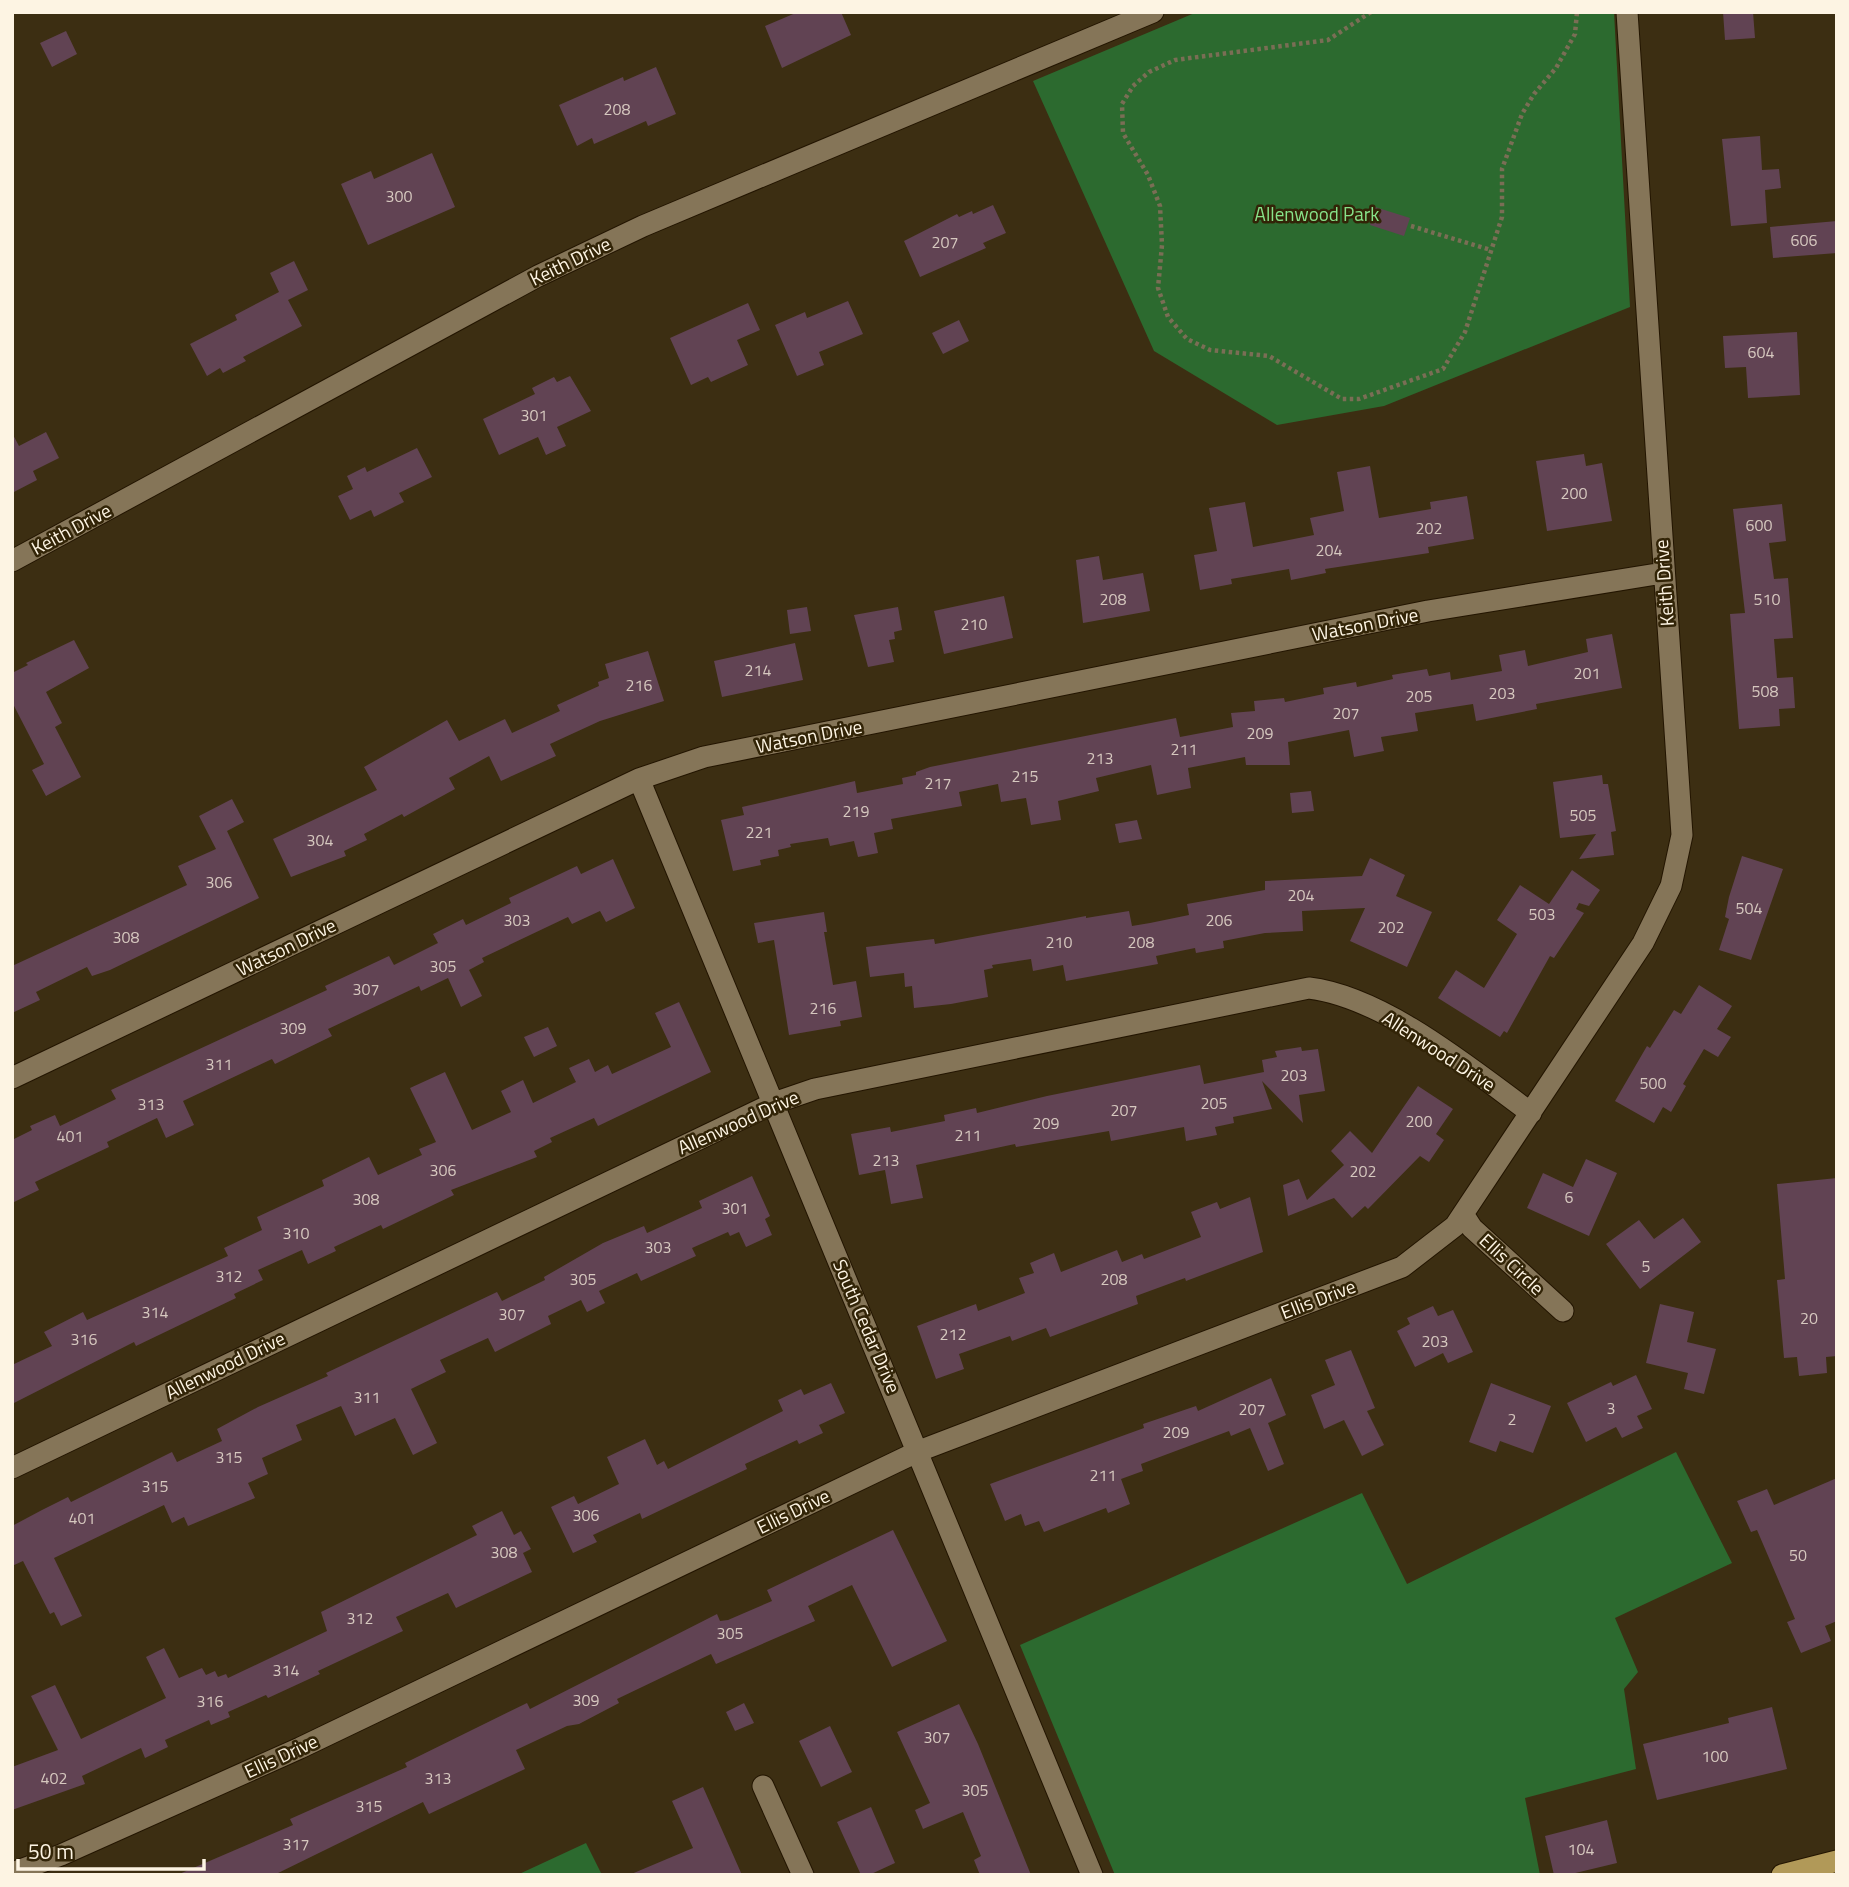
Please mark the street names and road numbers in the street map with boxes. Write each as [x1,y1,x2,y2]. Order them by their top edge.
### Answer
street label: Keith Drive [524,228,615,293]
street label: Keith Drive [26,495,116,562]
street label: Keith Drive [1646,539,1681,627]
street label: Watson Drive [1309,599,1420,648]
street label: Watson Drive [753,711,864,760]
street label: Watson Drive [231,910,340,983]
street label: Allenwood Drive [1377,1003,1502,1098]
street label: Allenwood Drive [672,1082,803,1161]
street label: Ellis Circle [1473,1226,1551,1301]
street label: South Cedar Drive [826,1254,909,1397]
street label: Ellis Drive [1276,1271,1359,1326]
street label: Allenwood Drive [160,1323,290,1406]
street label: Ellis Drive [751,1480,834,1541]
street label: Ellis Drive [239,1726,322,1785]

